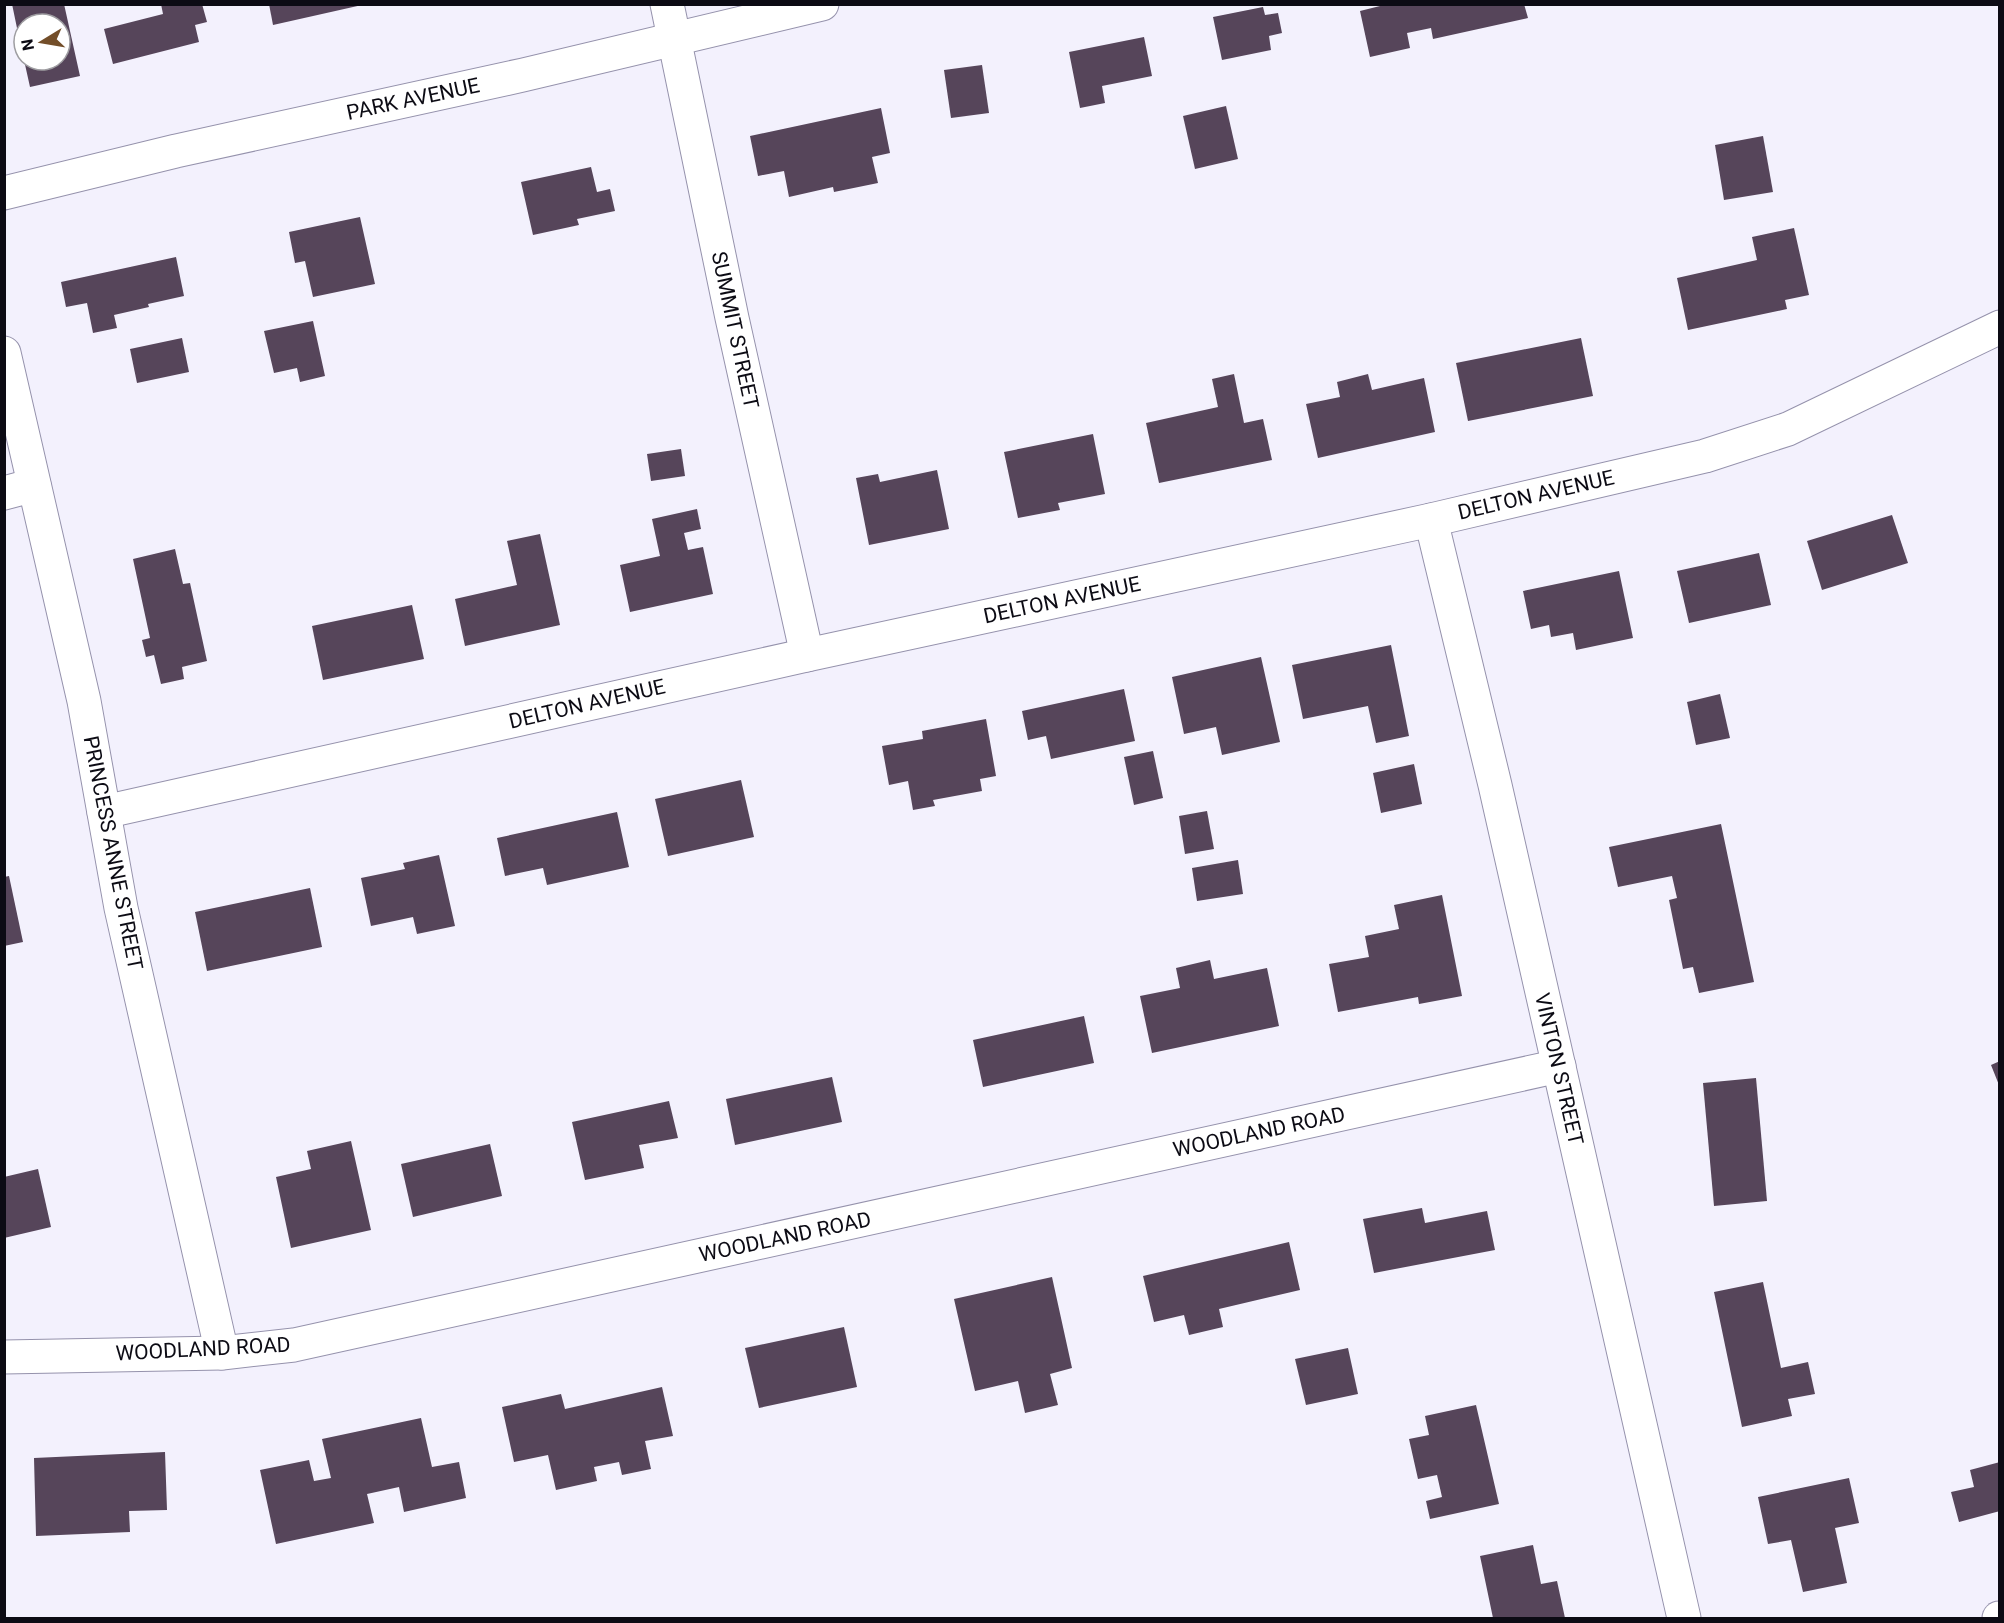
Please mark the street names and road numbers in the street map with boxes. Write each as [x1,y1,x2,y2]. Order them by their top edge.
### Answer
street label: PARK AVENUE [344,73,482,125]
street label: SUMMIT STREET [707,249,763,411]
street label: DELTON AVENUE [1455,465,1617,525]
street label: DELTON AVENUE [981,572,1143,628]
street label: DELTON AVENUE [506,674,668,734]
street label: PRINCESS ANNE STREET [79,734,148,973]
street label: VINTON STREET [1530,991,1588,1148]
street label: WOODLAND ROAD [1171,1102,1347,1162]
street label: WOODLAND ROAD [697,1207,873,1267]
street label: WOODLAND ROAD [115,1332,291,1366]

